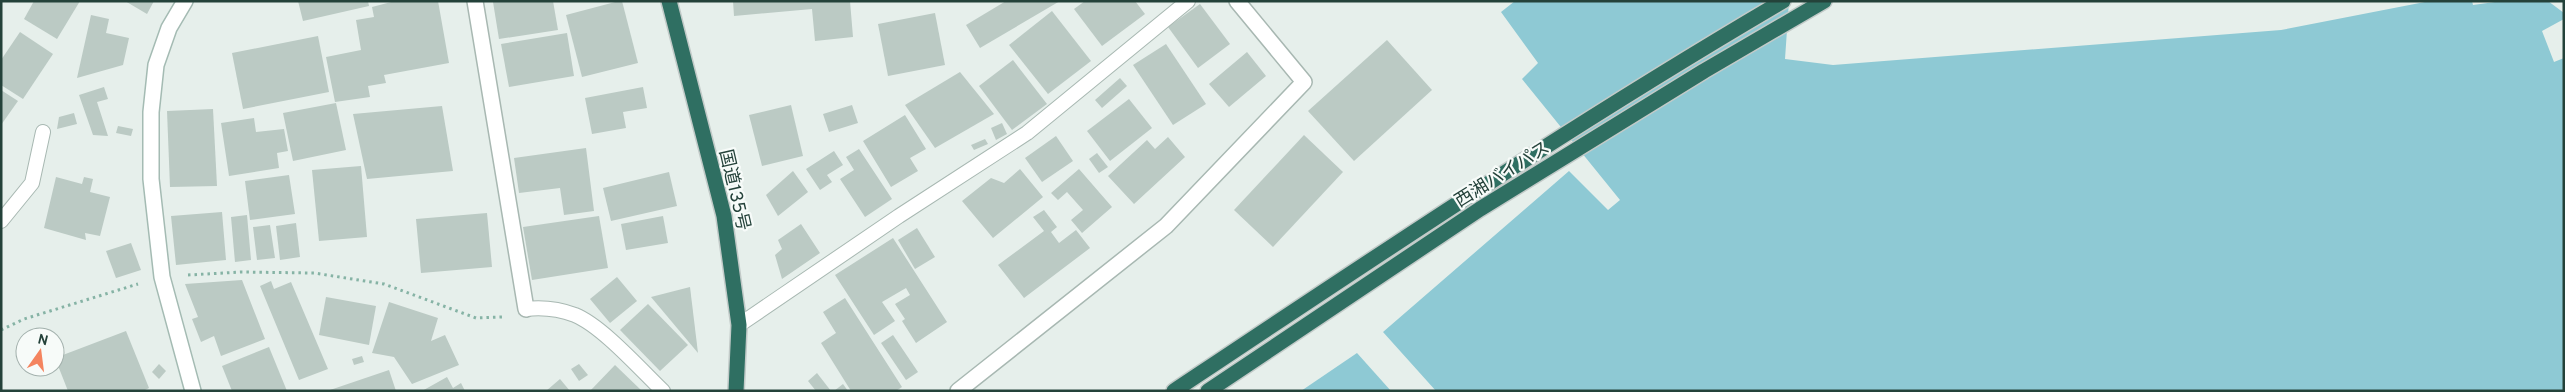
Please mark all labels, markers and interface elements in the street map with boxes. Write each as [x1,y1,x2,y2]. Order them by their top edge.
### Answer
street label: 西湘バイパス [1451,137,1555,214]
street label: 国道135号 [713,147,754,233]
north arrow [15,327,65,377]
text: N [36,331,50,350]

